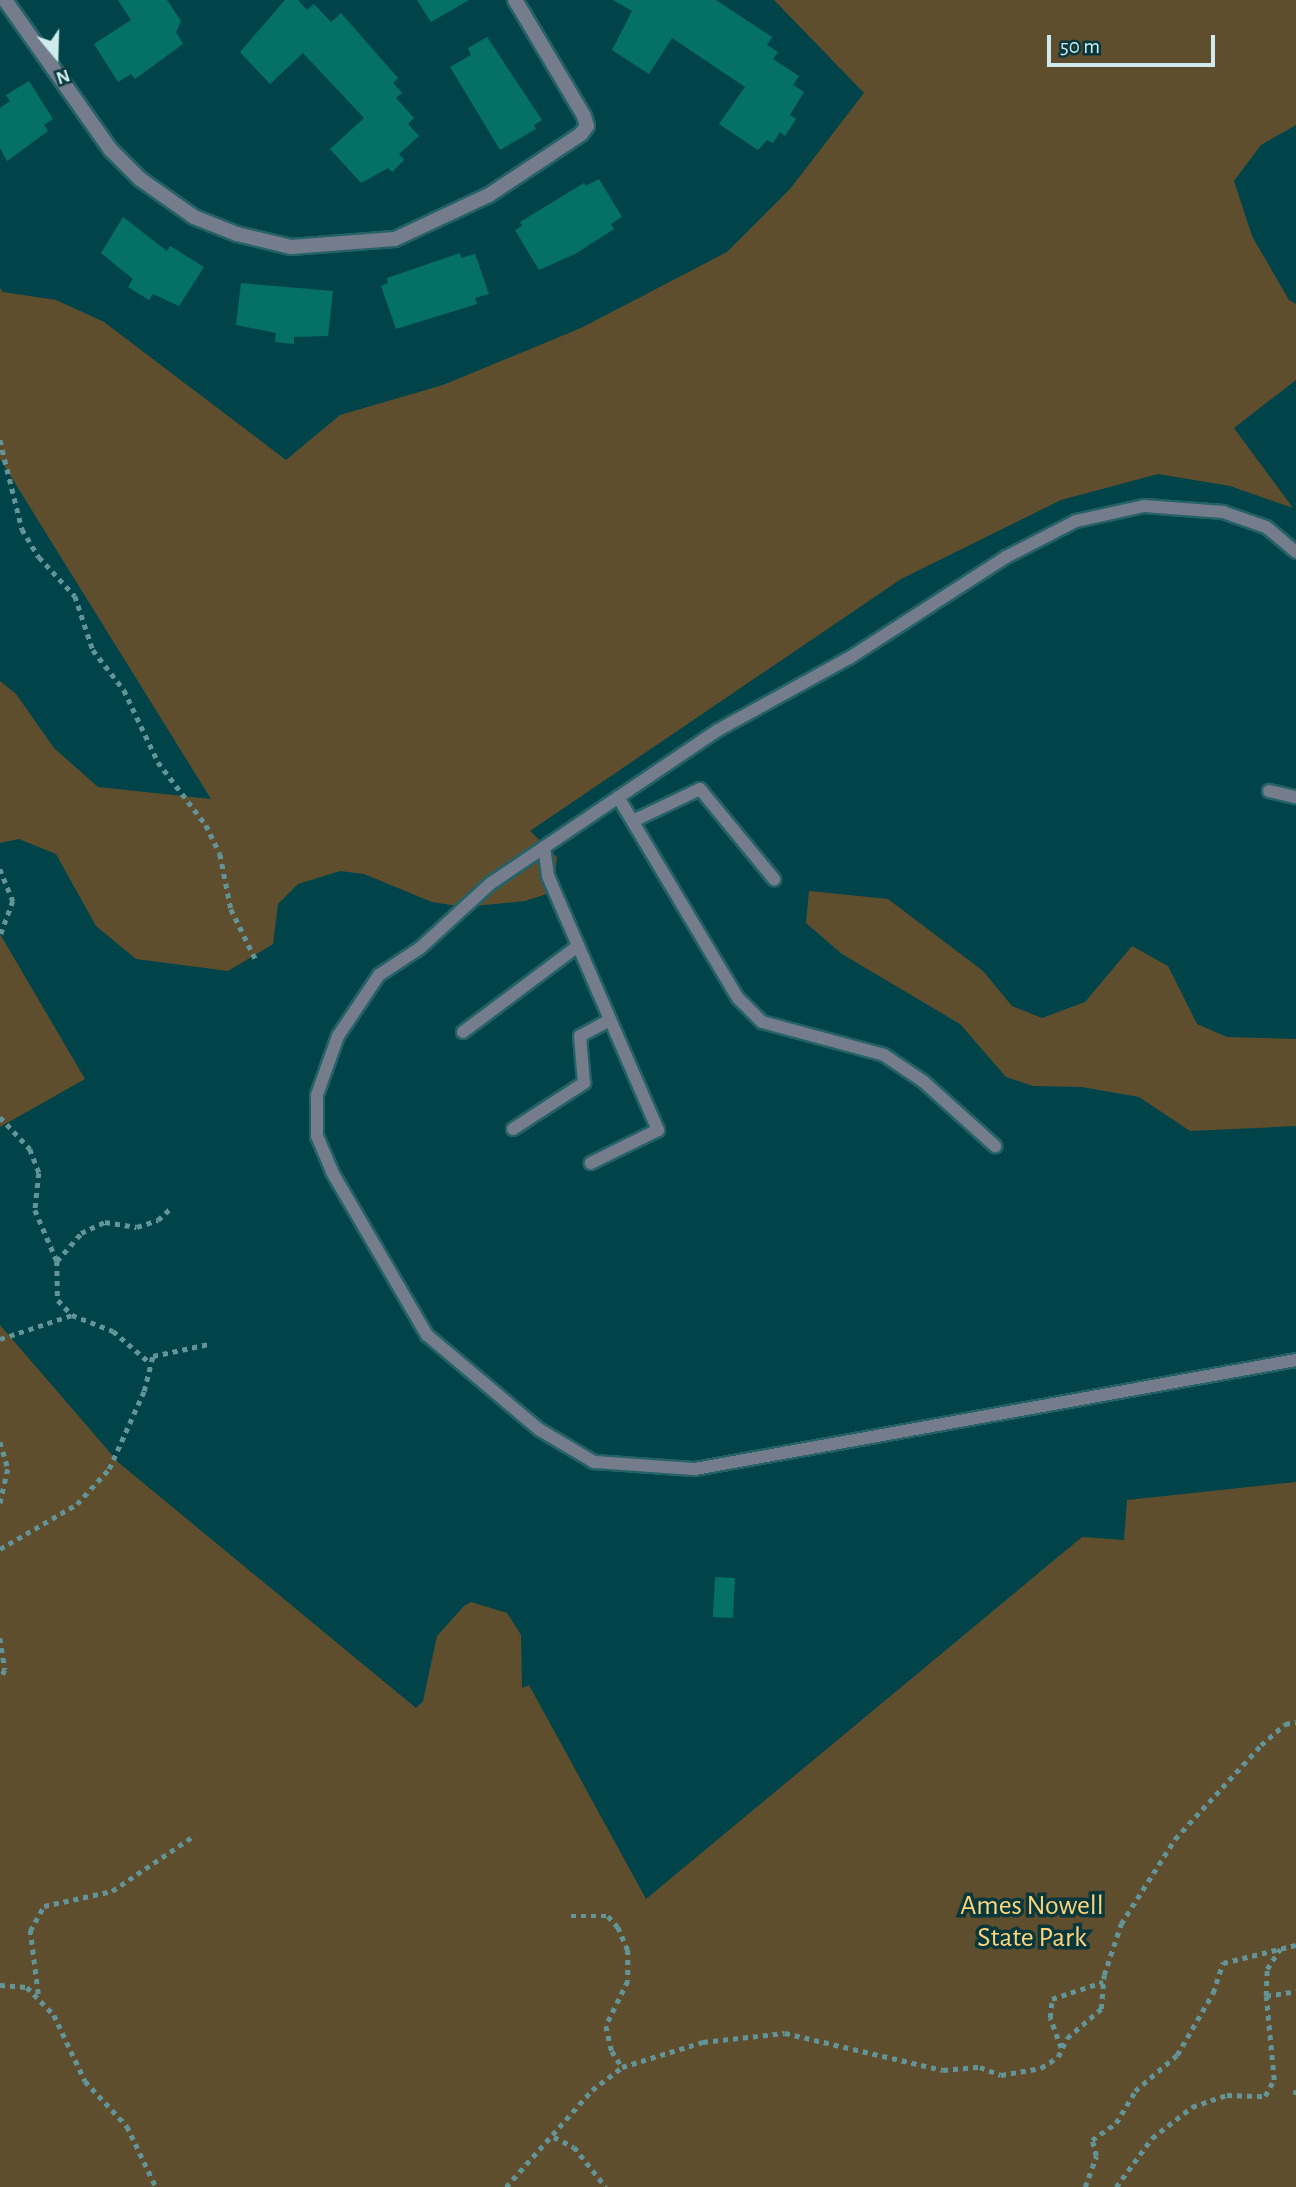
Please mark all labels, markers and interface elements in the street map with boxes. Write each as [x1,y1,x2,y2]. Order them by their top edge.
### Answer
north arrow [21,21,91,91]
scale bar [1051,21,1219,65]
text: 50 m [1060,36,1100,57]
text: N [54,65,72,87]
park label: Ames Nowell State Park [960,1889,1104,1955]

